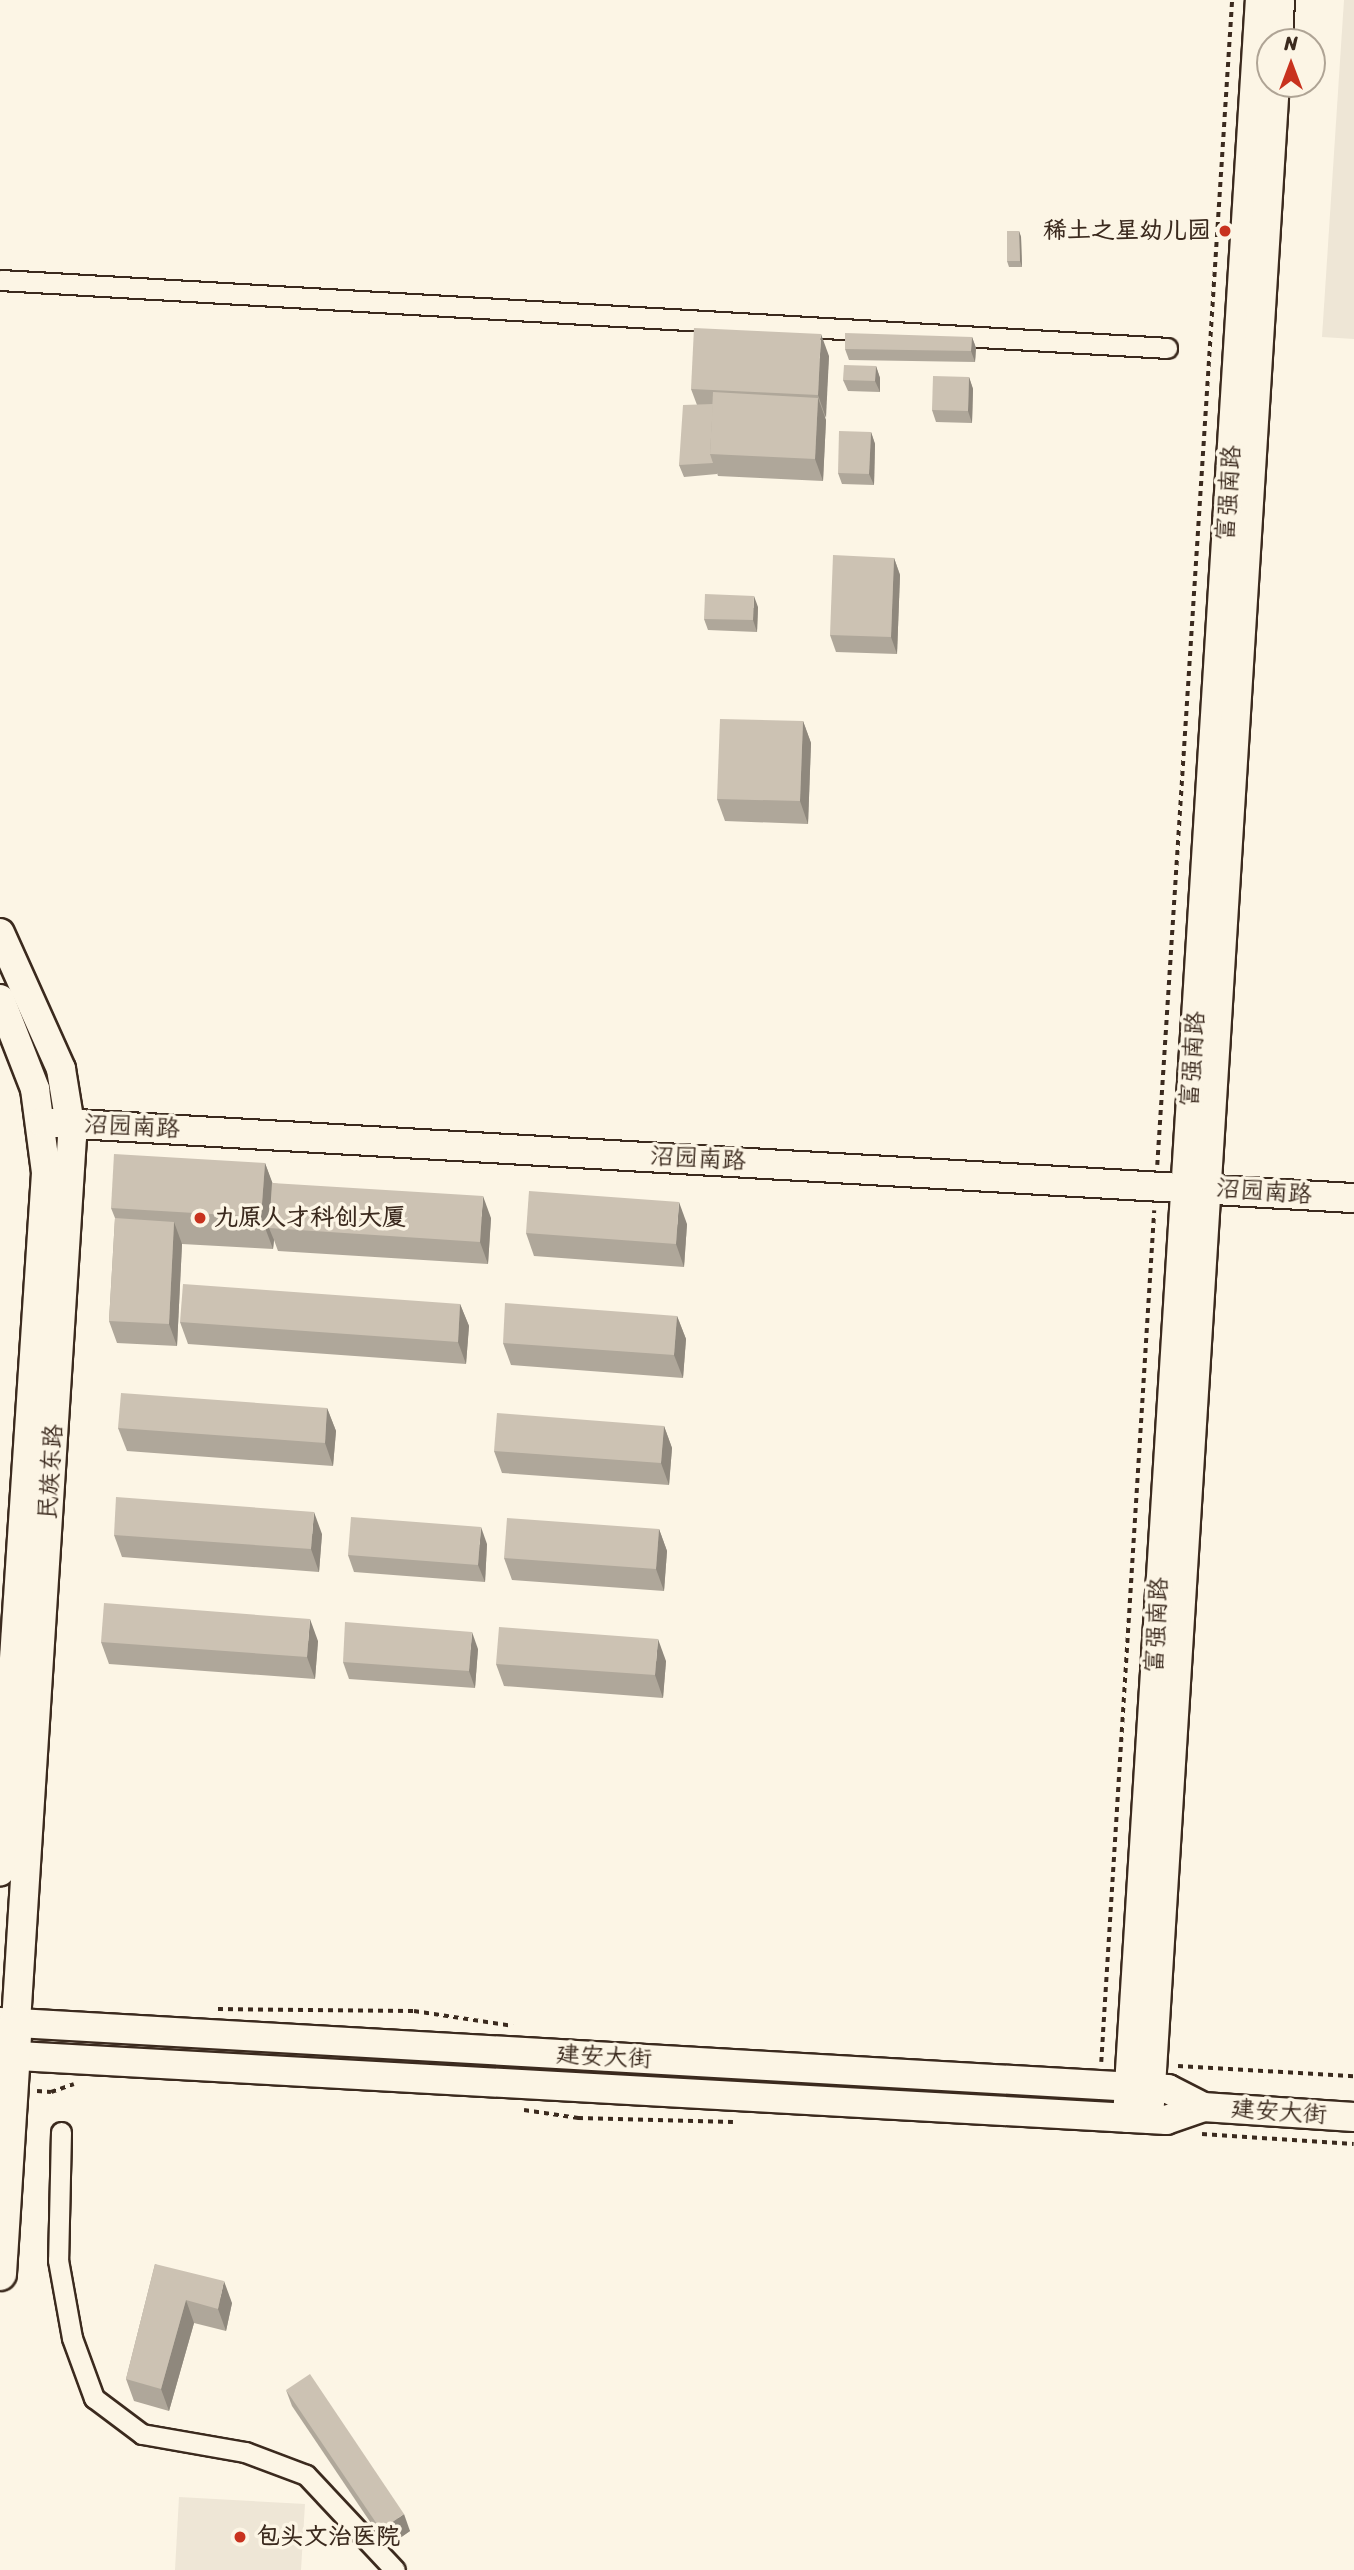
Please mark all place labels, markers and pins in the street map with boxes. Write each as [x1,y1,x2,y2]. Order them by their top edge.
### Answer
place label: 稀土之星幼儿园 [1043,217,1211,245]
marker: 稀土之星幼儿园 [1217,223,1233,239]
place label: 九原人才科创大厦 [214,1204,406,1232]
marker: 九原人才科创大厦 [192,1210,208,1226]
place label: 包头文治医院 [256,2523,400,2551]
marker: 包头文治医院 [230,2527,250,2547]

